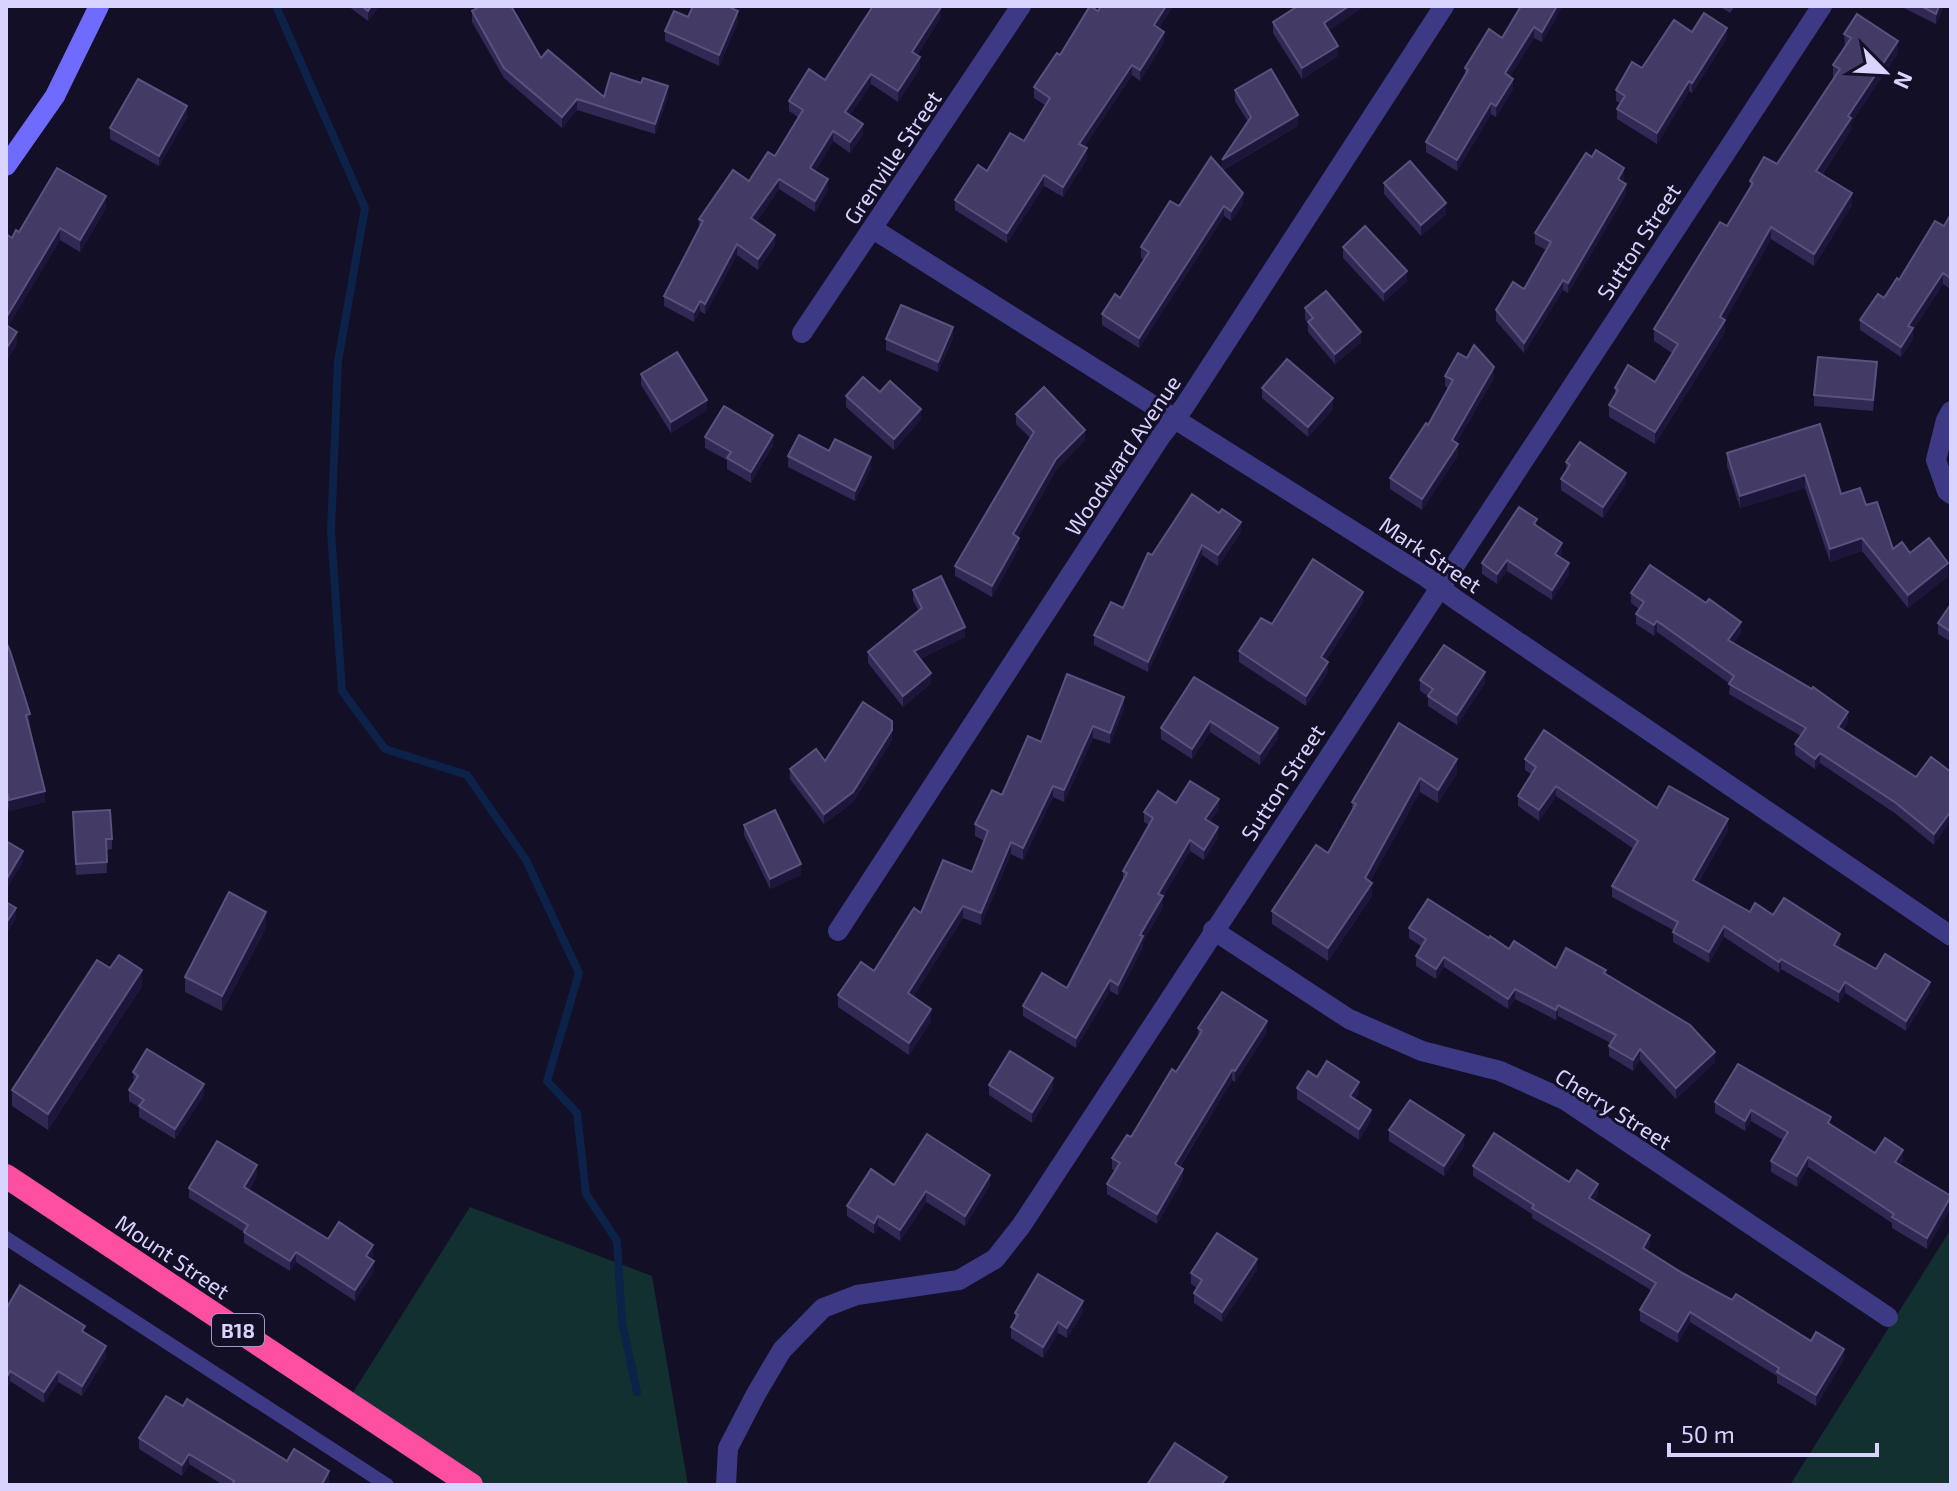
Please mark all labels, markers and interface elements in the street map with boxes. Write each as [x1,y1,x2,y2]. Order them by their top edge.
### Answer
north arrow [1845,32,1925,112]
text: N [1889,68,1919,93]
street label: Grenville Street [838,85,946,229]
street label: Sutton Street [1591,178,1685,304]
street label: Woodward Avenue [1059,370,1185,540]
street label: Mark Street [1375,510,1487,598]
street label: Sutton Street [1235,719,1329,845]
street label: Cherry Street [1551,1062,1677,1154]
street label: Mount Street [111,1208,235,1304]
road number: B18 [212,1314,264,1346]
scale bar [1669,1407,1877,1457]
text: 50 m [1681,1419,1735,1448]

